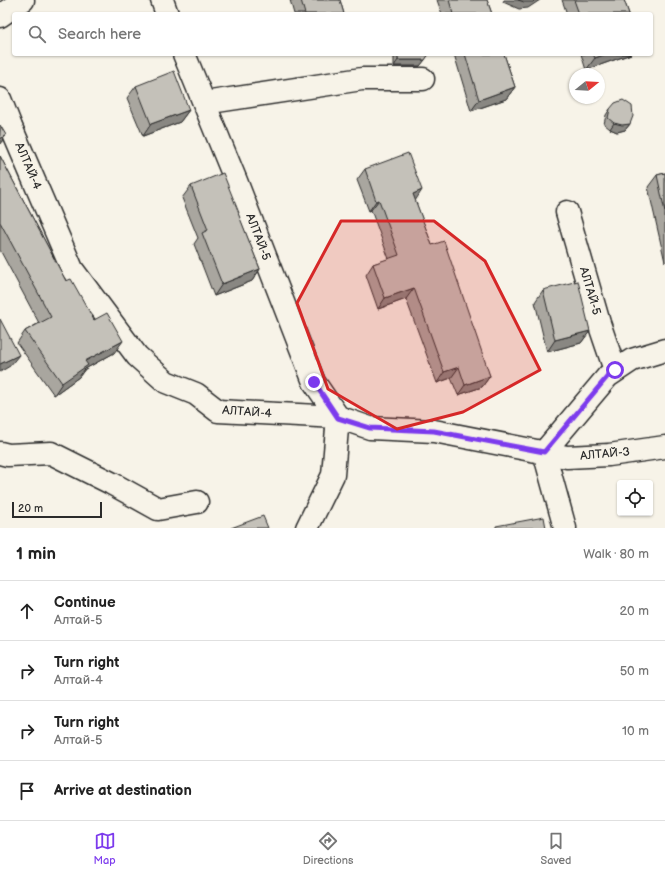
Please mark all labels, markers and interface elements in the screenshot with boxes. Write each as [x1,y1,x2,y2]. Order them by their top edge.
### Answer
search box [12,12,653,56]
icon: search [26,23,48,45]
text: Search here [58,25,141,44]
north arrow [569,68,605,104]
street label: АЛТАЙ-4 [11,139,45,192]
street label: АЛТАЙ-5 [242,210,274,263]
street label: АЛТАЙ-5 [576,264,604,317]
route start [606,361,624,379]
route end [305,373,323,391]
street label: АЛТАЙ-4 [221,403,273,421]
street label: АЛТАЙ-3 [579,444,630,464]
map controls [617,480,653,516]
button: locate [617,480,653,516]
scale bar [12,500,102,519]
text: 20 m [18,502,43,515]
text: 1 min [16,544,56,564]
text: Walk · 80 m [583,546,649,562]
text: Continue [54,593,116,612]
icon: ahead [16,600,38,622]
text: 20 m [619,603,649,619]
text: Алтай-5 [54,612,102,628]
text: Turn right [54,653,119,672]
icon: right [16,660,38,682]
text: 50 m [620,663,649,679]
text: Алтай-4 [54,672,103,688]
text: Turn right [54,713,119,732]
icon: right [16,720,38,742]
text: 10 m [622,723,649,739]
text: Алтай-5 [54,732,102,748]
icon: arrive [16,780,38,802]
text: Arrive at destination [54,781,192,800]
tab: Map [94,830,116,867]
tab: Directions [303,830,353,867]
tab: Saved [541,830,571,867]

